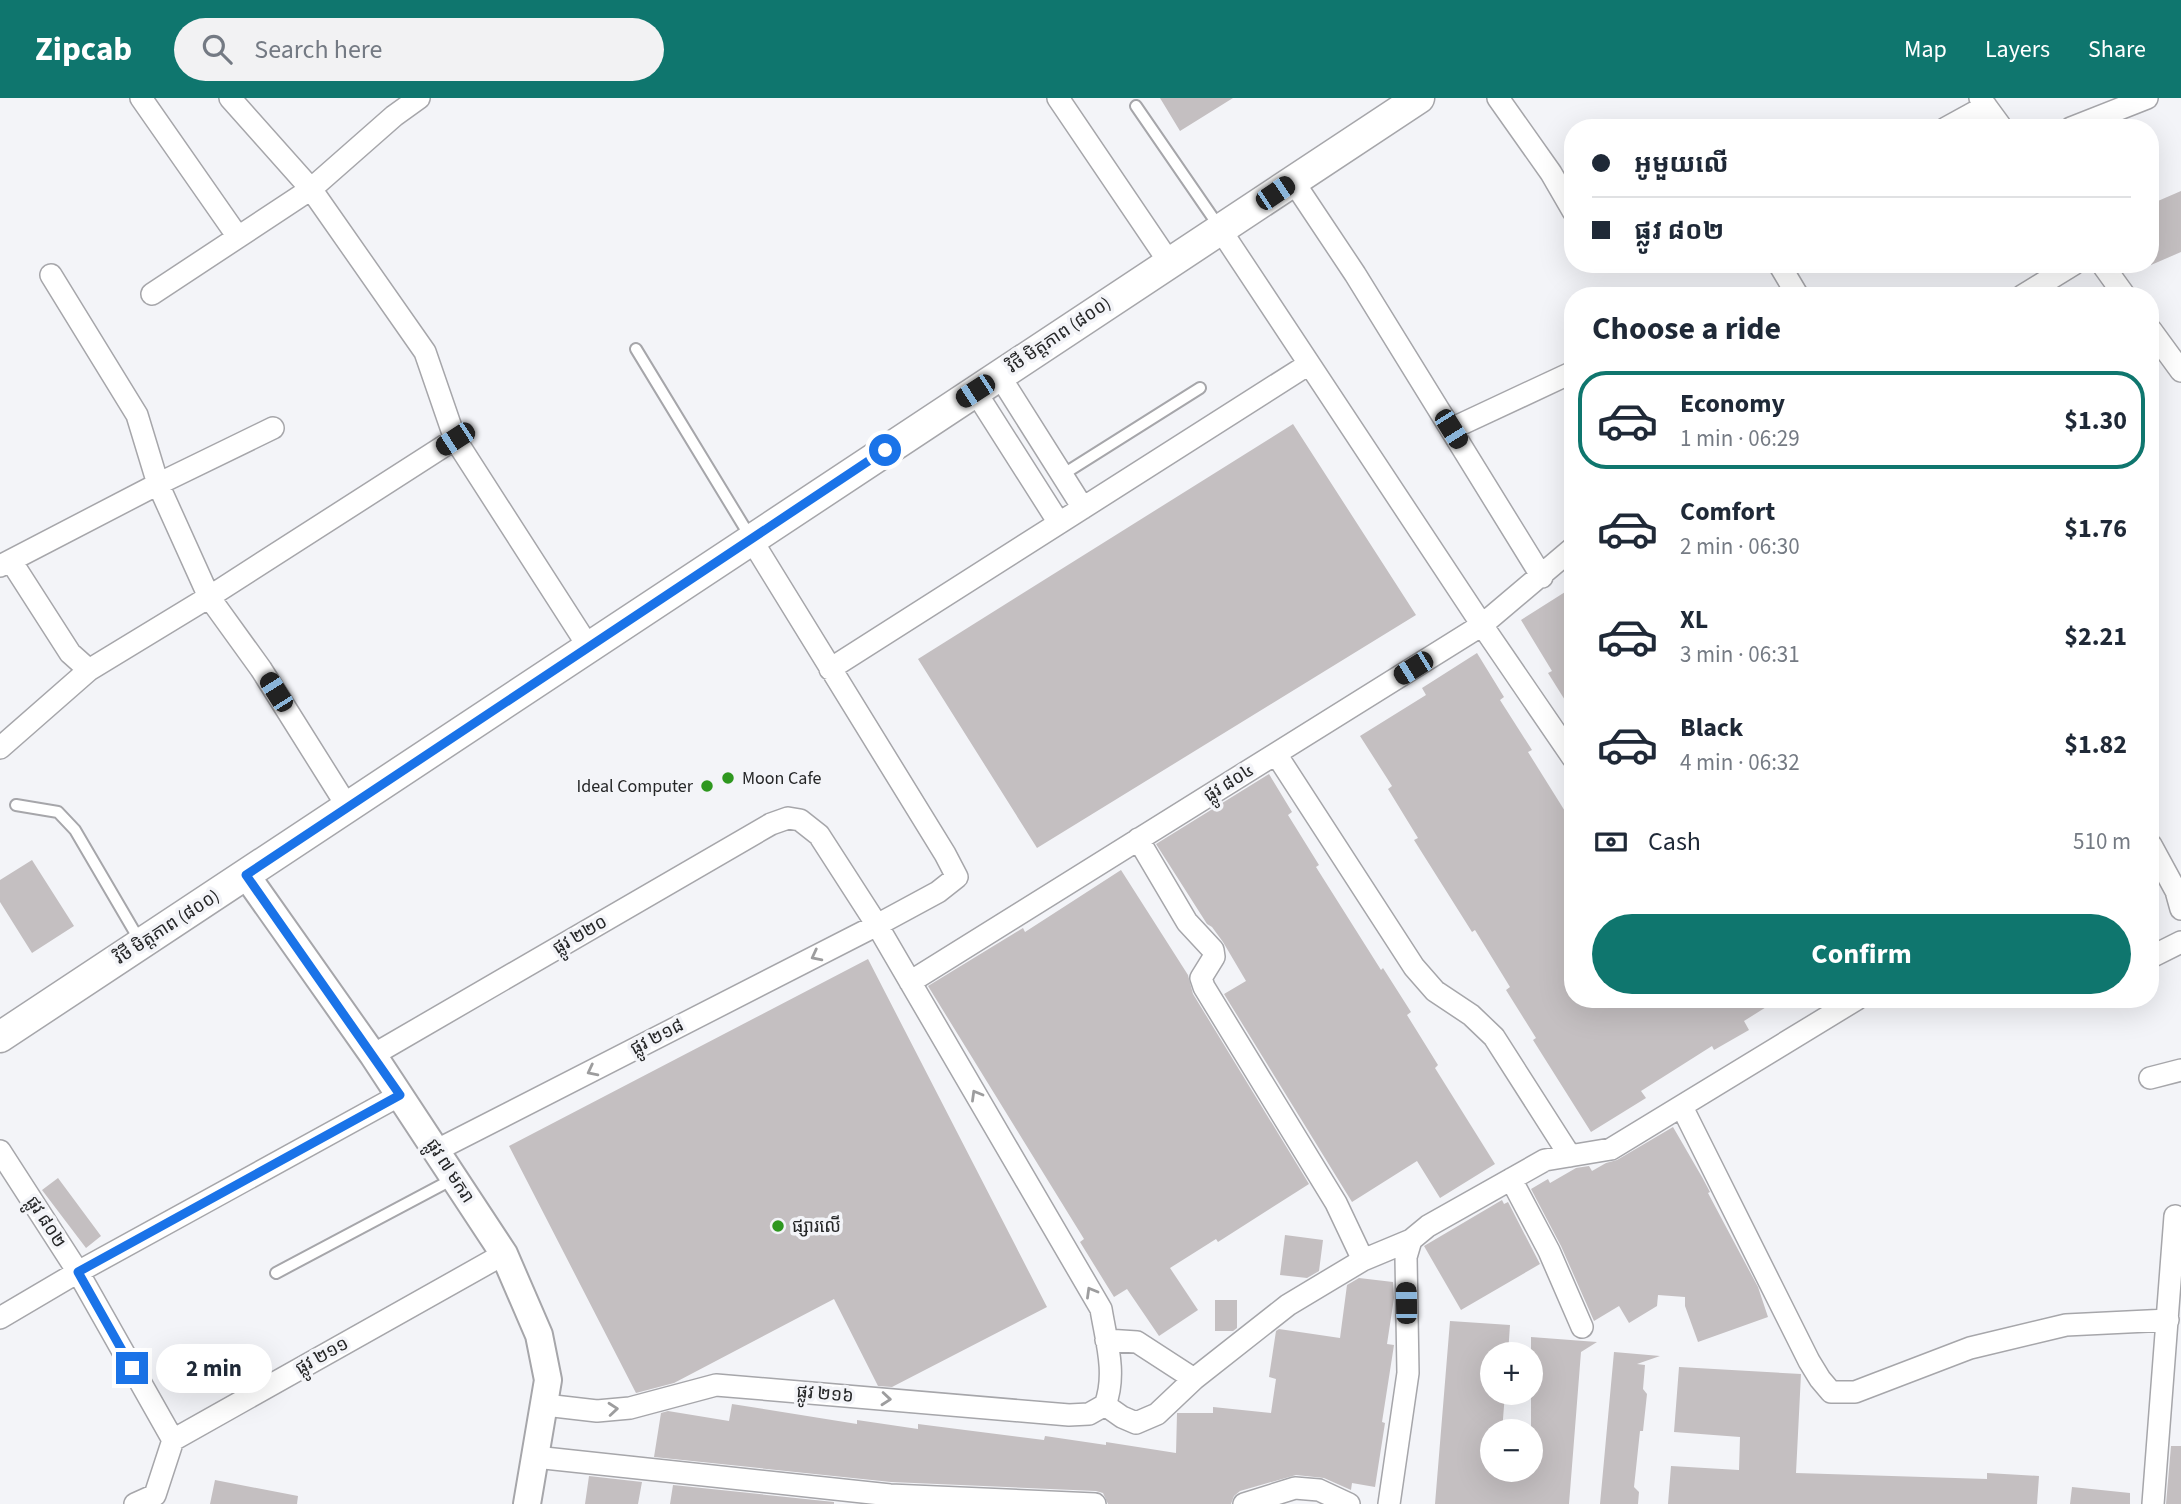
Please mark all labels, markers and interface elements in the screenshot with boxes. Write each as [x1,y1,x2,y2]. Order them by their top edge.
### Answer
search box [174,18,664,81]
text: Zipcab [35,26,132,73]
icon: search [198,30,236,68]
text: Search here [254,31,382,68]
text: Map [1904,32,1947,67]
text: Layers [1985,32,2050,67]
text: Share [2088,32,2146,67]
text: អូមួយលេី [1634,145,1729,182]
car [1252,173,1299,213]
text: ផ្លូវ ៨០២ [1634,212,1724,249]
street label: វិថី មិត្តភាព (៨០០) [1001,291,1116,380]
text: Choose a ride [1592,306,1781,352]
car [952,371,999,411]
text: Economy [1680,385,1785,422]
icon: car [1596,389,1659,452]
text: $1.30 [2064,402,2127,439]
car [1431,406,1472,452]
car [432,419,479,459]
text: 1 min · 06:29 [1680,422,1800,455]
route start [869,434,901,466]
text: Comfort [1680,493,1775,530]
icon: car [1596,497,1659,560]
text: $1.76 [2064,510,2127,547]
text: 2 min · 06:30 [1680,530,1800,563]
text: XL [1680,601,1708,638]
icon: car [1596,605,1659,668]
text: $2.21 [2064,618,2127,655]
text: 3 min · 06:31 [1680,638,1800,671]
car [1390,648,1437,688]
car [256,669,297,715]
text: Black [1680,709,1743,746]
icon: car [1596,713,1659,776]
text: $1.82 [2064,726,2127,763]
text: 4 min · 06:32 [1680,746,1800,779]
street label: ផ្លូវ ៨០៤ [1199,758,1261,811]
place label: Moon Cafe [742,766,821,791]
marker: Moon Cafe [720,770,736,786]
place label: Ideal Computer [577,774,694,799]
marker: Ideal Computer [699,778,715,794]
icon: cash [1592,823,1630,861]
text: Cash [1648,823,1701,860]
text: 510 m [2073,825,2131,858]
street label: វិថី មិត្តភាព (៨០០) [109,884,224,971]
street label: ផ្លូវ ២២០ [548,909,614,964]
button: Confirm [1592,914,2131,994]
one-way arrow [811,947,823,961]
street label: ផ្លូវ ២១៨ [626,1013,690,1064]
one-way arrow [587,1062,599,1076]
one-way arrow [972,1090,985,1103]
street label: ផ្លូវ ៧ មករា [417,1134,480,1210]
street label: ផ្លូវ ៨០២ [17,1191,72,1255]
place label: ផ្សារលើ [792,1214,841,1239]
marker: ផ្សារលើ [770,1218,786,1234]
car [1396,1282,1417,1324]
one-way arrow [1086,1286,1099,1299]
street label: ផ្លូវ ២១១ [291,1331,355,1384]
map controls [1480,1342,1543,1482]
button: + [1480,1342,1543,1405]
callout: 2 min [156,1344,272,1392]
route end [116,1352,148,1384]
text: 2 min [186,1352,242,1385]
street label: ផ្លូវ ២១៦ [795,1379,855,1412]
one-way arrow [881,1391,892,1406]
one-way arrow [607,1402,619,1417]
button: − [1480,1419,1543,1482]

